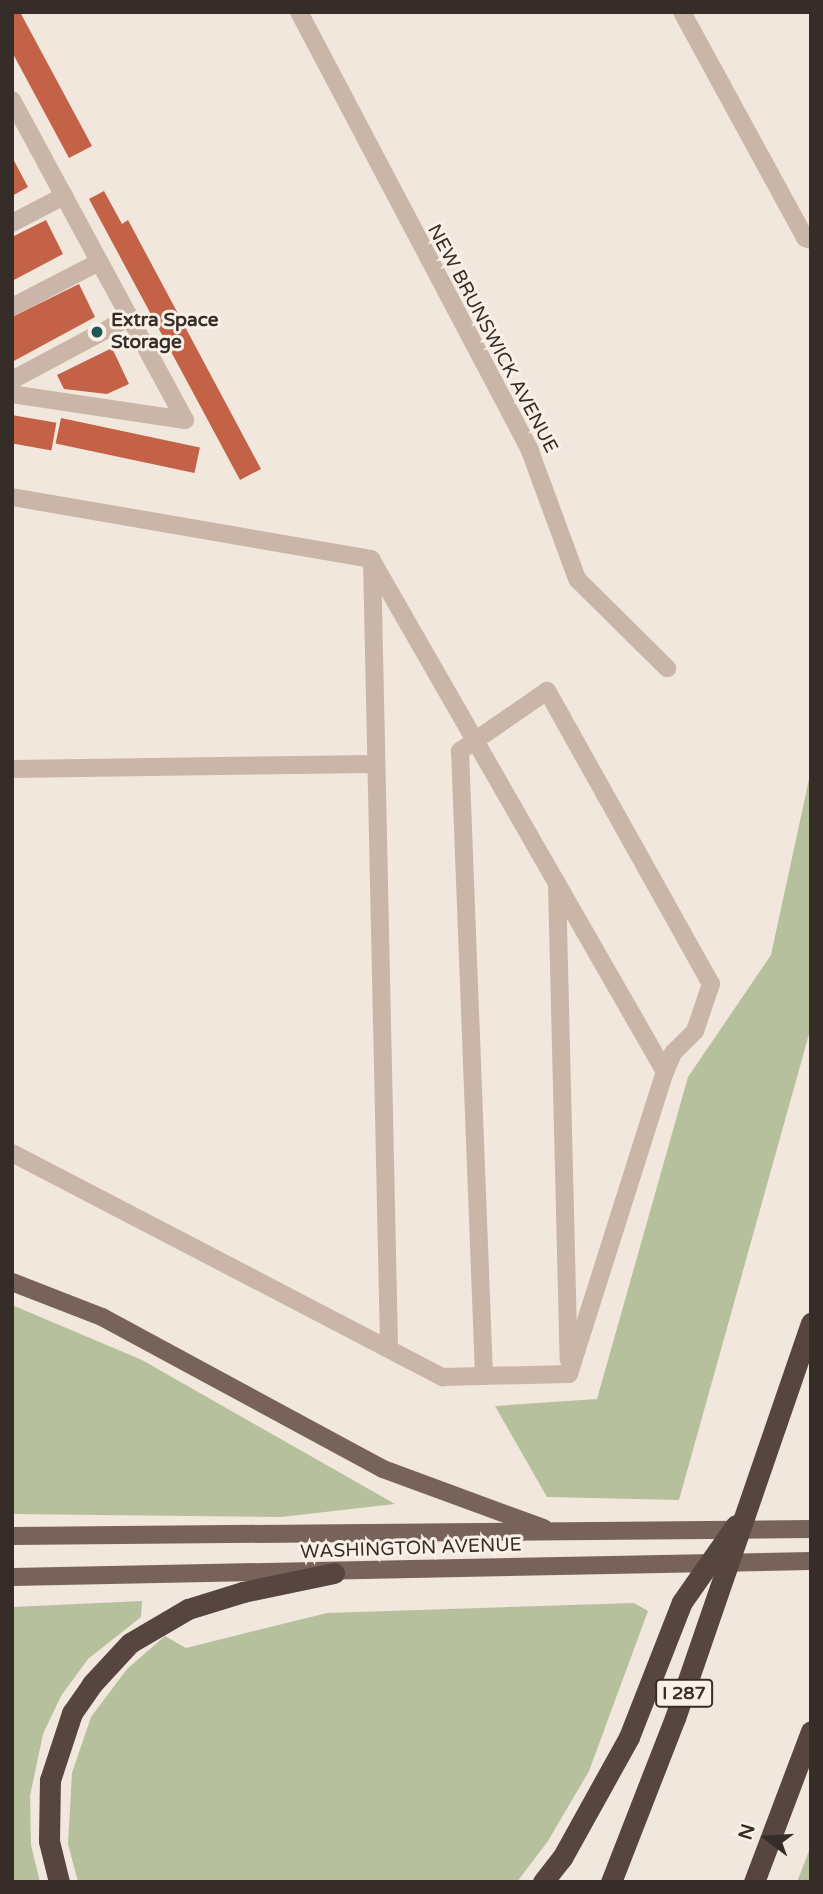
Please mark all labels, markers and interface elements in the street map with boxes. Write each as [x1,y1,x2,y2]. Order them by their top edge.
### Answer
street label: NEW BRUNSWICK AVENUE [422,221,562,457]
place label: Extra Space Storage [111,310,219,354]
marker: Extra Space Storage [89,324,105,340]
street label: WASHINGTON AVENUE [300,1534,522,1564]
road number: I 287 [654,1678,714,1708]
north arrow [732,1803,802,1873]
text: N [734,1821,760,1842]

